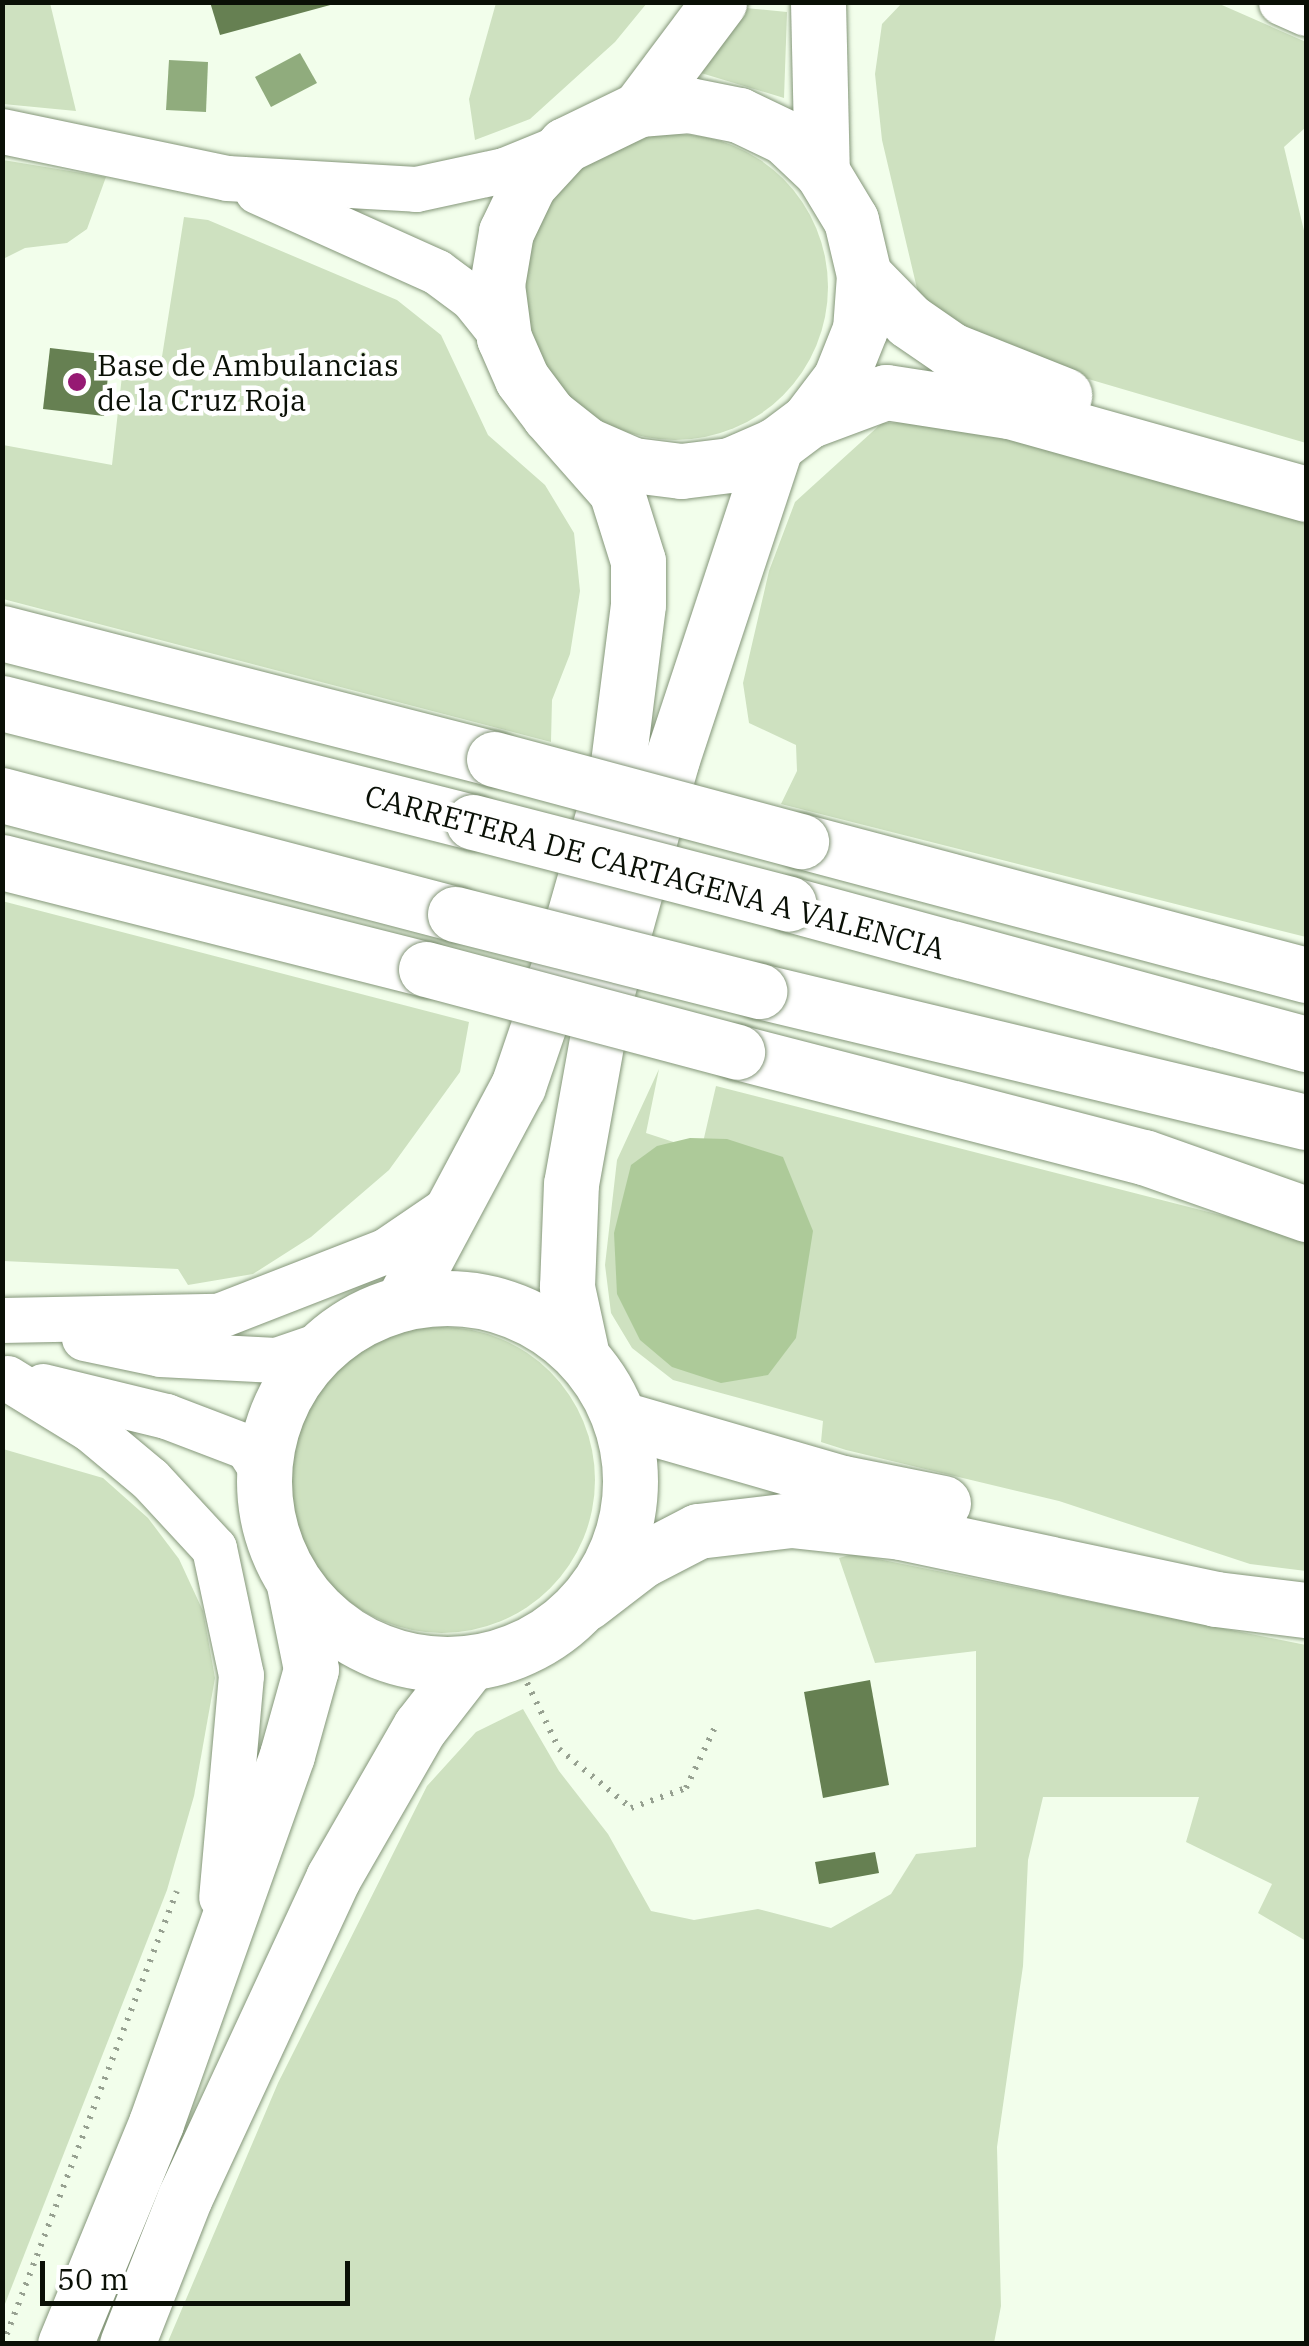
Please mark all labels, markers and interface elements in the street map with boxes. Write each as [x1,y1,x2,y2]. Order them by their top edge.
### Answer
place label: Base de Ambulancias de la Cruz Roja [97,347,399,418]
marker: Base de Ambulancias de la Cruz Roja [66,371,88,393]
street label: CARRETERA DE CARTAGENA A VALENCIA [361,777,949,967]
scale bar [45,2241,355,2303]
text: 50 m [57,2259,129,2298]

